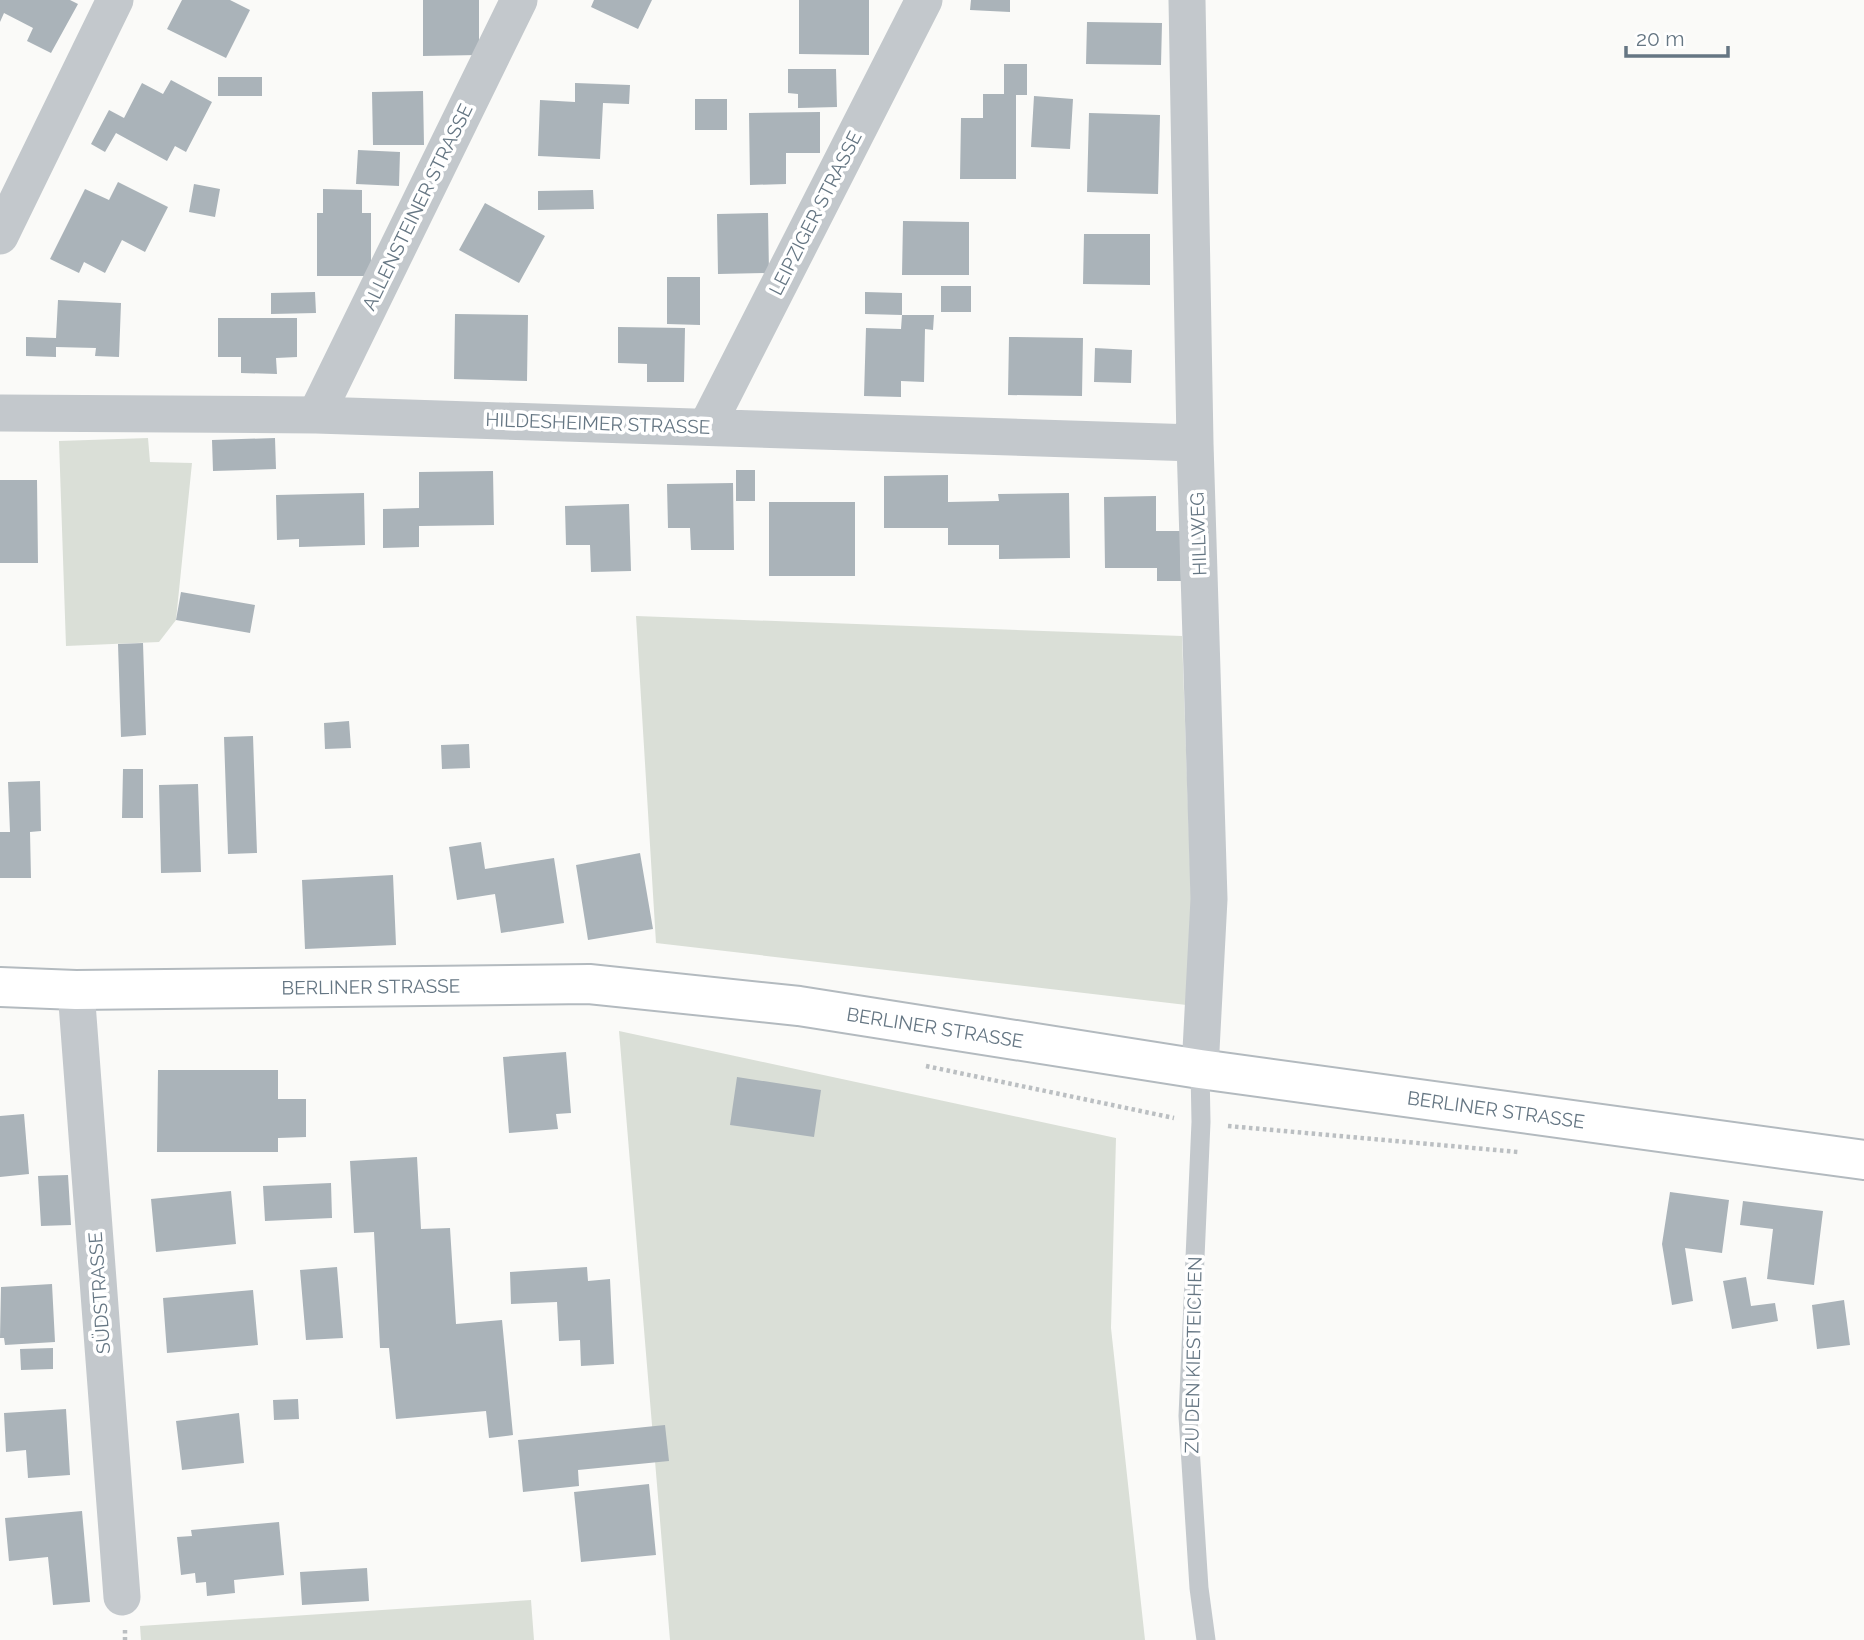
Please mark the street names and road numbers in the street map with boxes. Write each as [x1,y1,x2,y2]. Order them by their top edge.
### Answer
street label: ALLENSTEINER STRASSE [357,100,477,314]
street label: LEIPZIGER STRASSE [764,127,866,299]
street label: HILDESHEIMER STRASSE [485,408,711,438]
street label: HILLWEG [1186,492,1210,576]
street label: BERLINER STRASSE [281,975,460,999]
street label: BERLINER STRASSE [845,1003,1025,1052]
street label: BERLINER STRASSE [1406,1087,1586,1133]
street label: SÜDSTRASSE [84,1231,114,1355]
street label: ZU DEN KIESTEICHEN [1180,1256,1206,1454]

